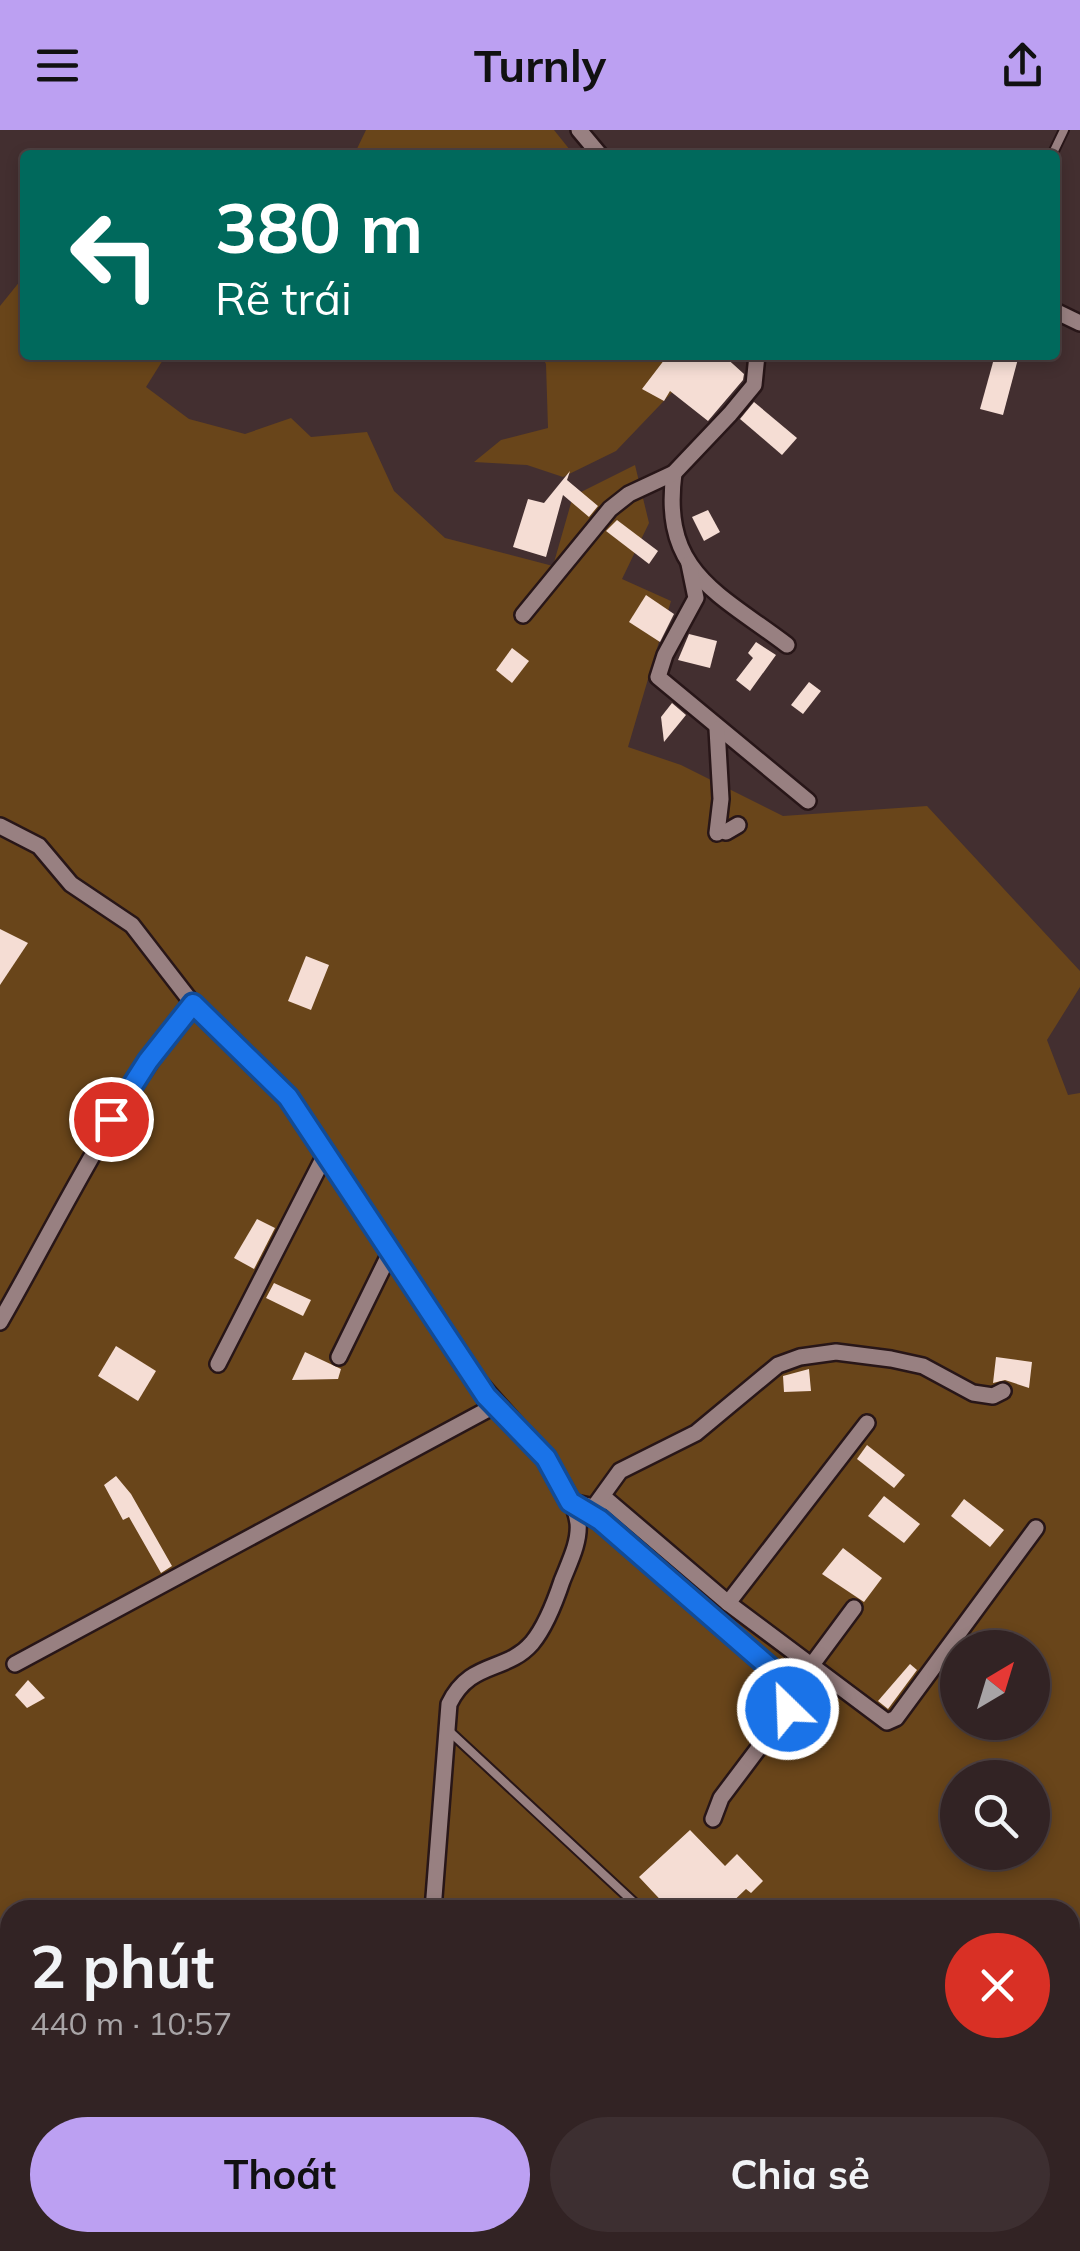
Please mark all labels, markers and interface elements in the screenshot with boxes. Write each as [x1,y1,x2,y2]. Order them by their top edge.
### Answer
text: Turnly [474,37,606,93]
icon: menu [30,38,85,93]
icon: share [995,38,1050,93]
text: 380 m [215,183,423,271]
icon: left [50,190,180,320]
text: Rẽ trái [215,270,352,326]
pin [69,1077,154,1162]
icon: arrive [84,1092,139,1147]
north arrow [940,1630,1050,1740]
map controls [940,1630,1050,1870]
position arrow [736,1657,840,1761]
button: search [940,1760,1050,1870]
text: 2 phút [30,1928,214,2003]
button: close [945,1933,1050,2038]
text: 440 m · 10:57 [30,2003,232,2043]
button: Thoát [30,2117,530,2232]
button: Chia sẻ [550,2117,1050,2232]

